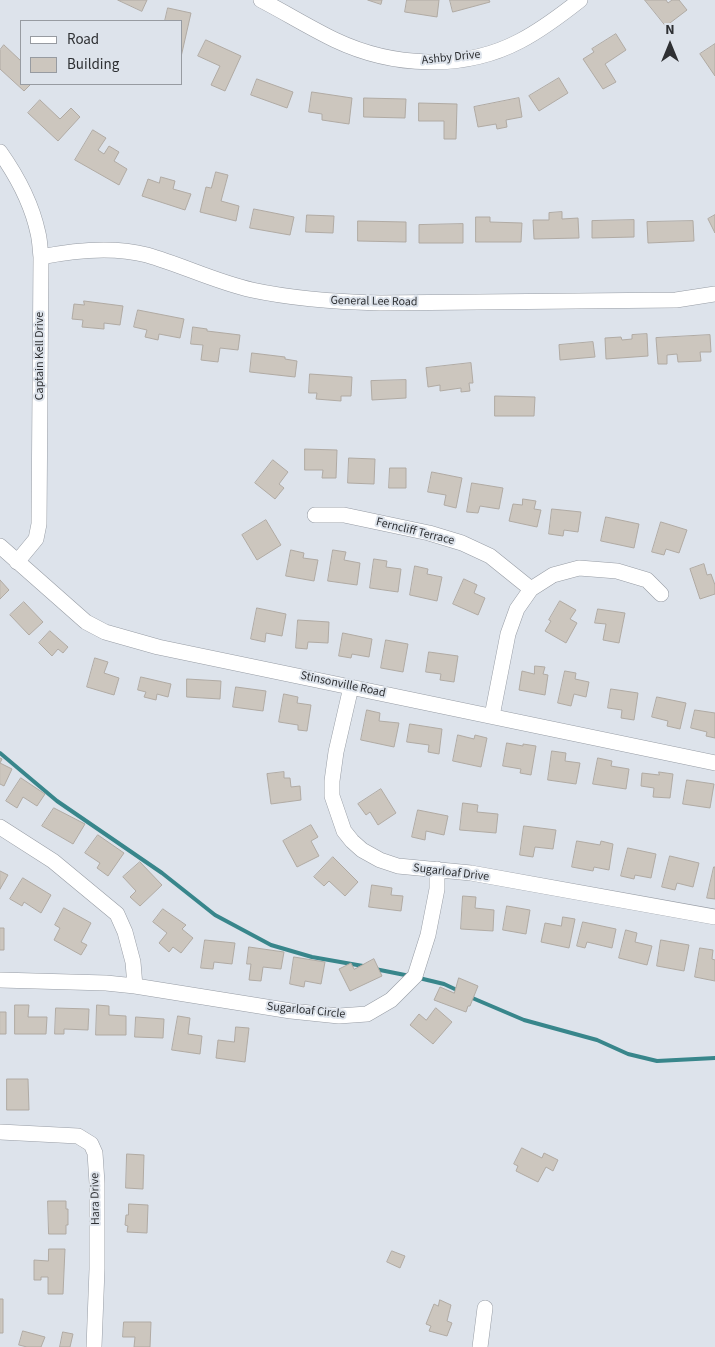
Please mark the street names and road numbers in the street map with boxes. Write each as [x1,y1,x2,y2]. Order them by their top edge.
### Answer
street label: Ashby Drive [421,48,481,68]
street label: General Lee Road [330,294,418,310]
street label: Captain Kell Drive [33,312,47,400]
street label: Ferncliff Terrace [374,515,456,549]
street label: Stinsonville Road [299,669,387,701]
street label: Sugarloaf Drive [412,861,490,885]
street label: Sugarloaf Circle [266,1000,346,1022]
street label: Hara Drive [88,1173,104,1225]

